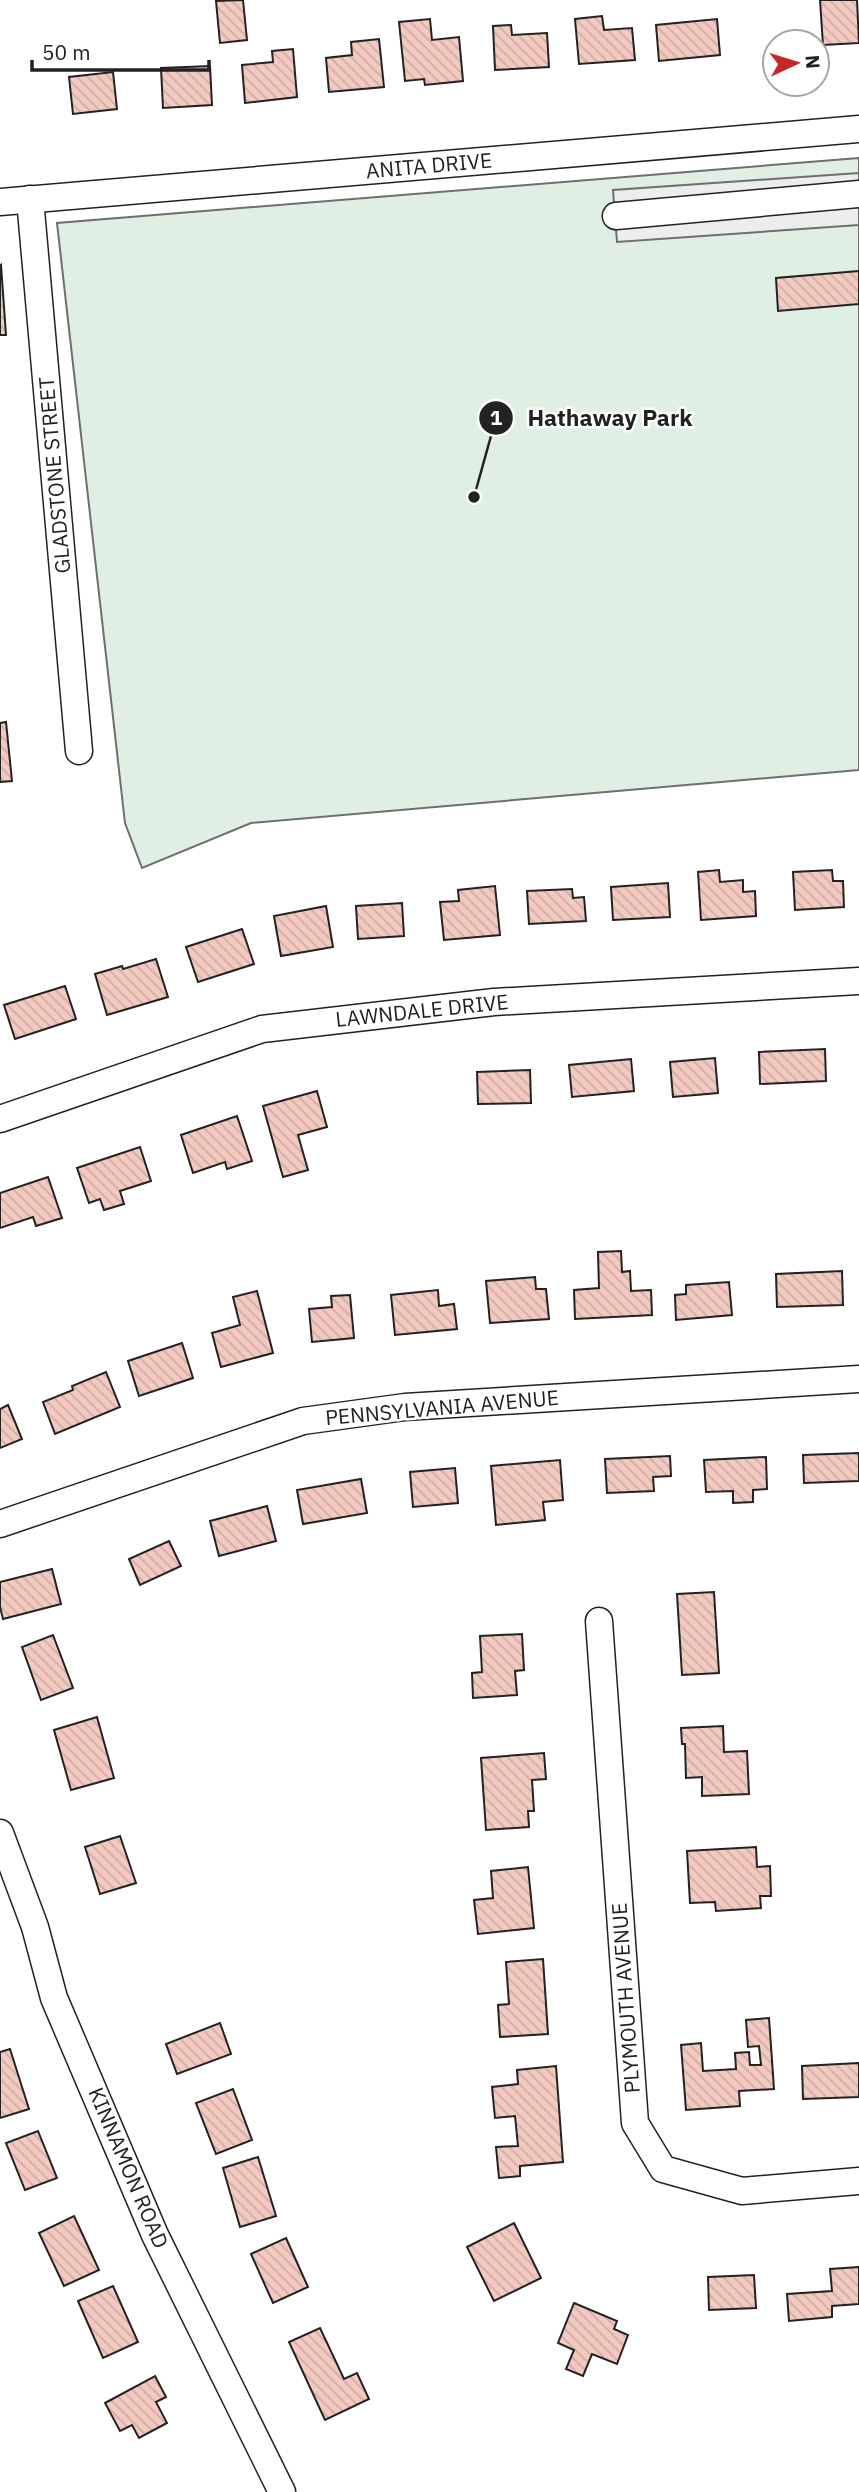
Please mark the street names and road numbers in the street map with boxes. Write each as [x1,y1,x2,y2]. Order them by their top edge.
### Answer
street label: ANITA DRIVE [365,146,493,184]
street label: GLADSTONE STREET [31,376,77,575]
street label: LAWNDALE DRIVE [334,987,510,1033]
street label: PENNSYLVANIA AVENUE [324,1383,560,1431]
street label: PLYMOUTH AVENUE [604,1902,646,2094]
street label: KINNAMON ROAD [82,2083,175,2252]

